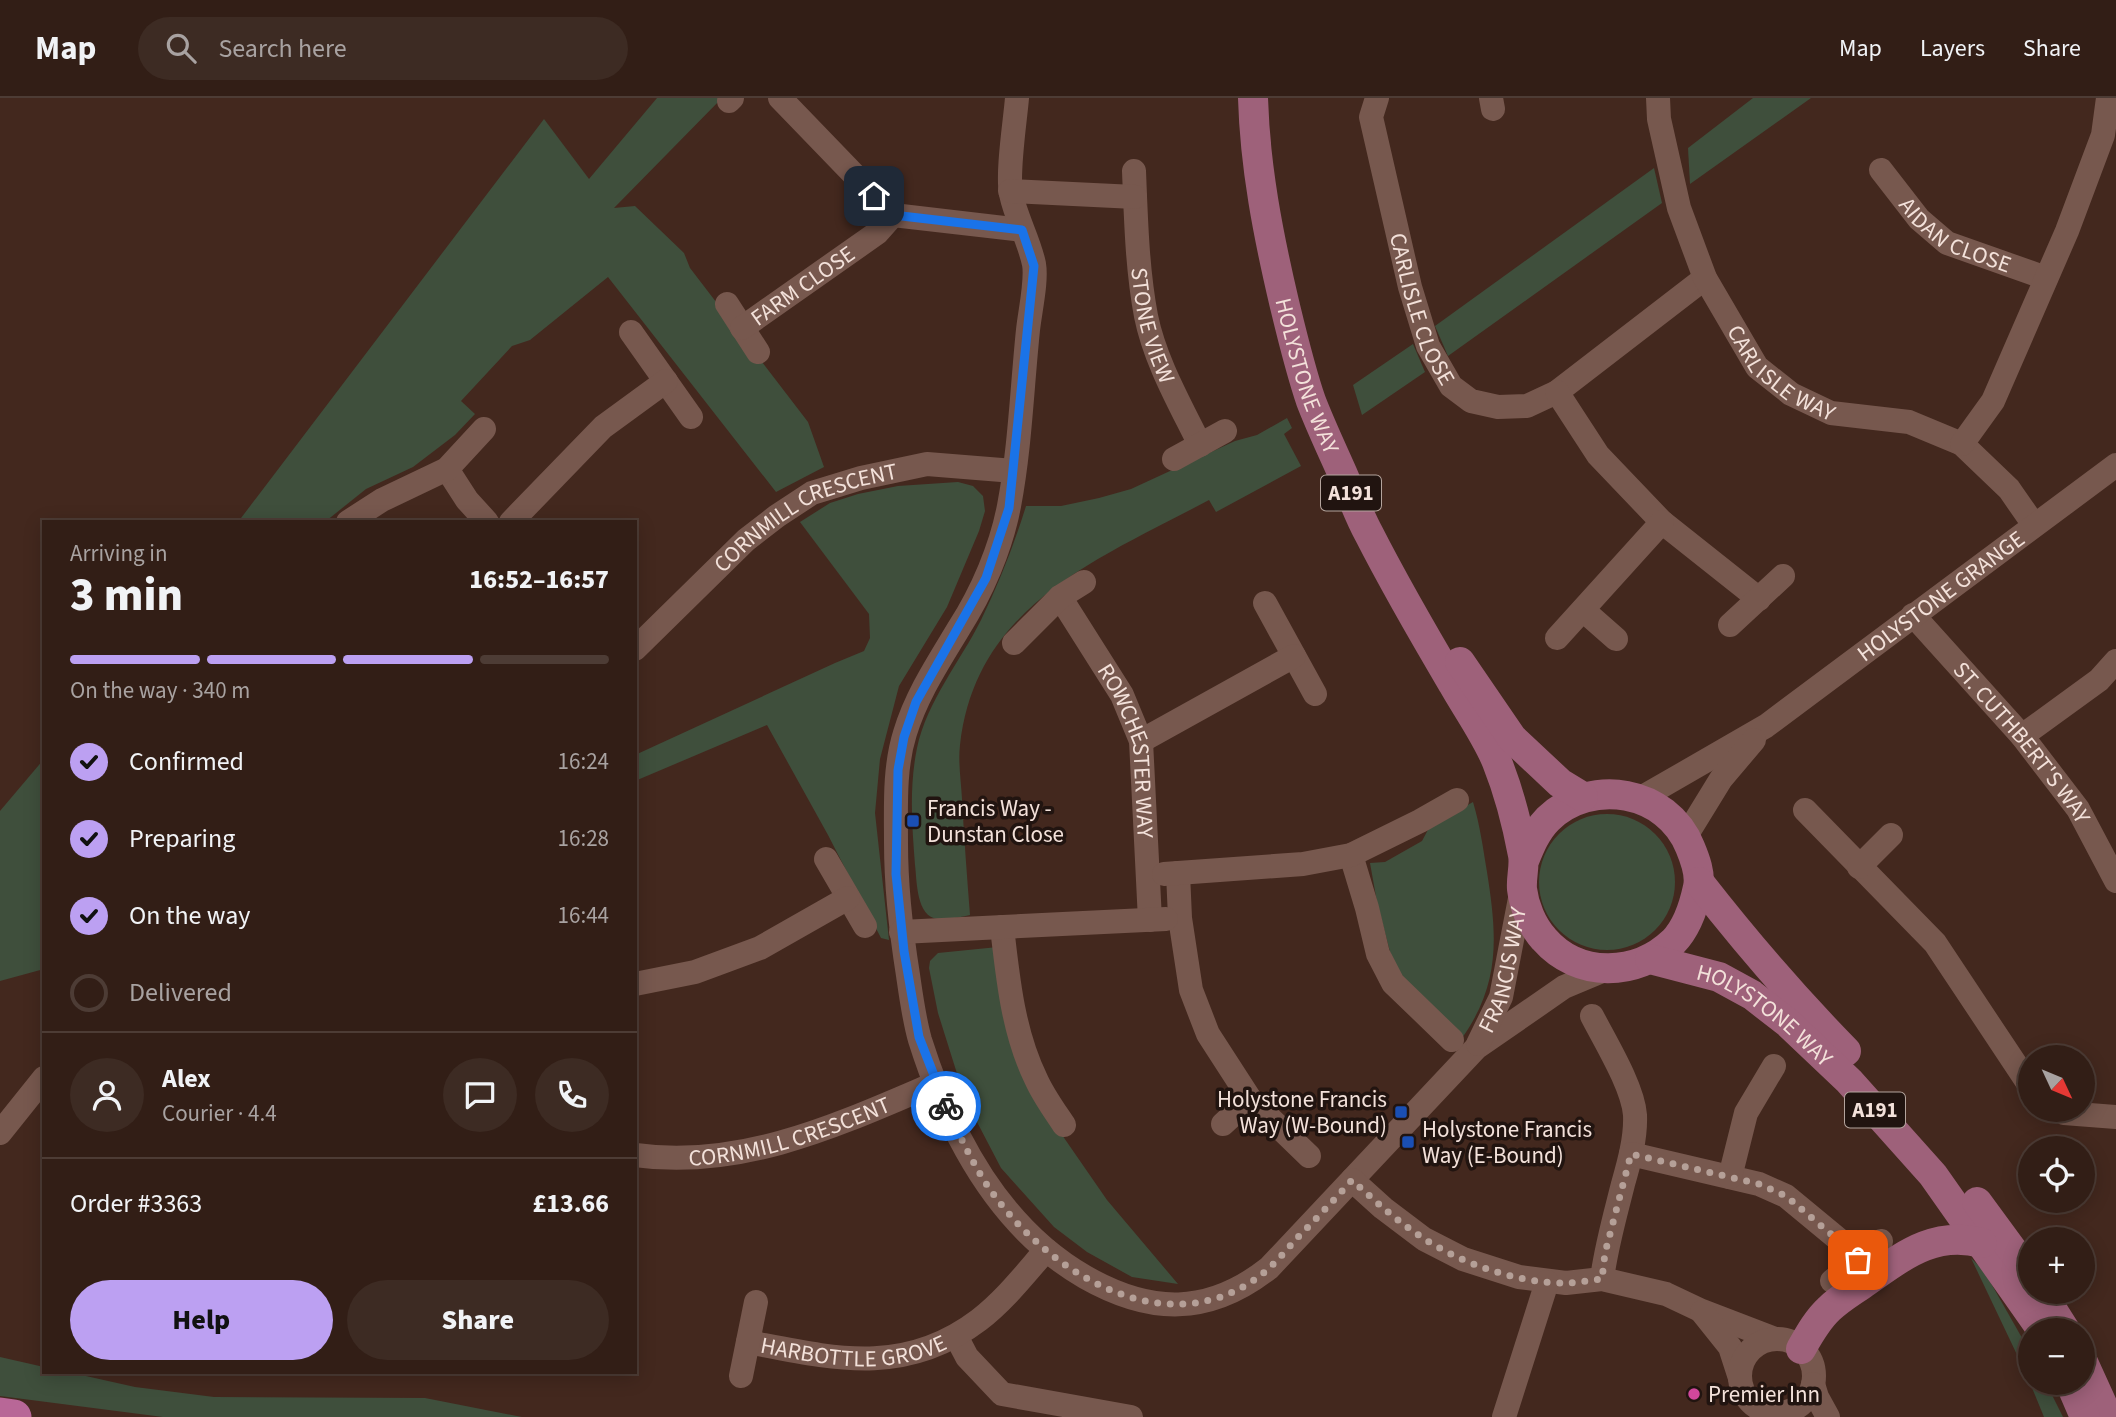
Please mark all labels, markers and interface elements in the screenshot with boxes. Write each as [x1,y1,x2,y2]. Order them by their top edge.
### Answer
search box [138,17,628,80]
text: Map [35,25,96,72]
icon: search [162,29,200,67]
text: Search here [218,30,347,67]
text: Map [1839,31,1882,66]
text: Layers [1920,31,1985,66]
text: Share [2023,31,2081,66]
pin [844,166,904,226]
icon: home [855,177,893,215]
street label: AIDAN CLOSE [1891,190,2016,281]
street label: CARLISLE CLOSE [1382,230,1464,391]
street label: FARM CLOSE [744,237,861,334]
street label: STONE VIEW [1123,266,1184,388]
street label: HOLYSTONE WAY [1267,294,1348,459]
street label: CARLISLE WAY [1719,318,1841,429]
street label: CORNMILL CRESCENT [706,454,900,580]
road number: A191 [1321,476,1381,510]
street label: HOLYSTONE GRANGE [1850,522,2031,669]
text: Arriving in [70,537,168,570]
text: 16:52–16:57 [469,561,609,598]
text: 3 min [70,563,183,628]
street label: ST. CUTHBERT'S WAY [1946,654,2099,829]
street label: ROWCHESTER WAY [1089,657,1162,839]
text: On the way · 340 m [70,674,250,707]
icon: check [70,743,108,781]
text: Confirmed [129,743,244,780]
text: 16:24 [558,745,609,778]
place label: Francis Way - Dunstan Close [927,792,1064,851]
marker: Francis Way - Dunstan Close [905,813,921,829]
icon: check [70,820,108,858]
text: Preparing [129,820,235,857]
text: 16:28 [558,822,609,855]
icon: check [70,897,108,935]
text: On the way [129,897,250,934]
text: 16:44 [558,899,609,932]
street label: FRANCIS WAY [1470,904,1534,1038]
street label: HOLYSTONE WAY [1693,955,1840,1074]
text: Delivered [129,974,232,1011]
north arrow [2018,1045,2095,1122]
map controls [2018,1045,2095,1395]
button: person [70,1058,144,1132]
button: chat [443,1058,517,1132]
button: phone [535,1058,609,1132]
text: Alex [162,1060,211,1097]
courier [911,1071,981,1141]
place label: Holystone Francis Way (W-Bound) [1217,1083,1387,1142]
icon: bike [927,1087,965,1125]
street label: CORNMILL CRESCENT [688,1088,895,1174]
road number: A191 [1845,1093,1905,1128]
text: Courier · 4.4 [162,1097,277,1130]
marker: Holystone Francis Way (W-Bound) [1393,1104,1409,1120]
place label: Holystone Francis Way (E-Bound) [1422,1113,1592,1172]
marker: Holystone Francis Way (E-Bound) [1400,1134,1416,1150]
button: locate [2018,1136,2095,1213]
text: Order #3363 [70,1185,202,1222]
text: £13.66 [533,1185,609,1222]
button: + [2018,1227,2095,1304]
pin [1828,1230,1888,1290]
icon: bag [1839,1241,1877,1279]
button: Help [70,1280,333,1360]
button: Share [347,1280,609,1360]
button: − [2018,1318,2095,1395]
street label: HARBOTTLE GROVE [758,1326,952,1375]
place label: Premier Inn [1708,1378,1820,1411]
marker: Premier Inn [1686,1386,1702,1402]

